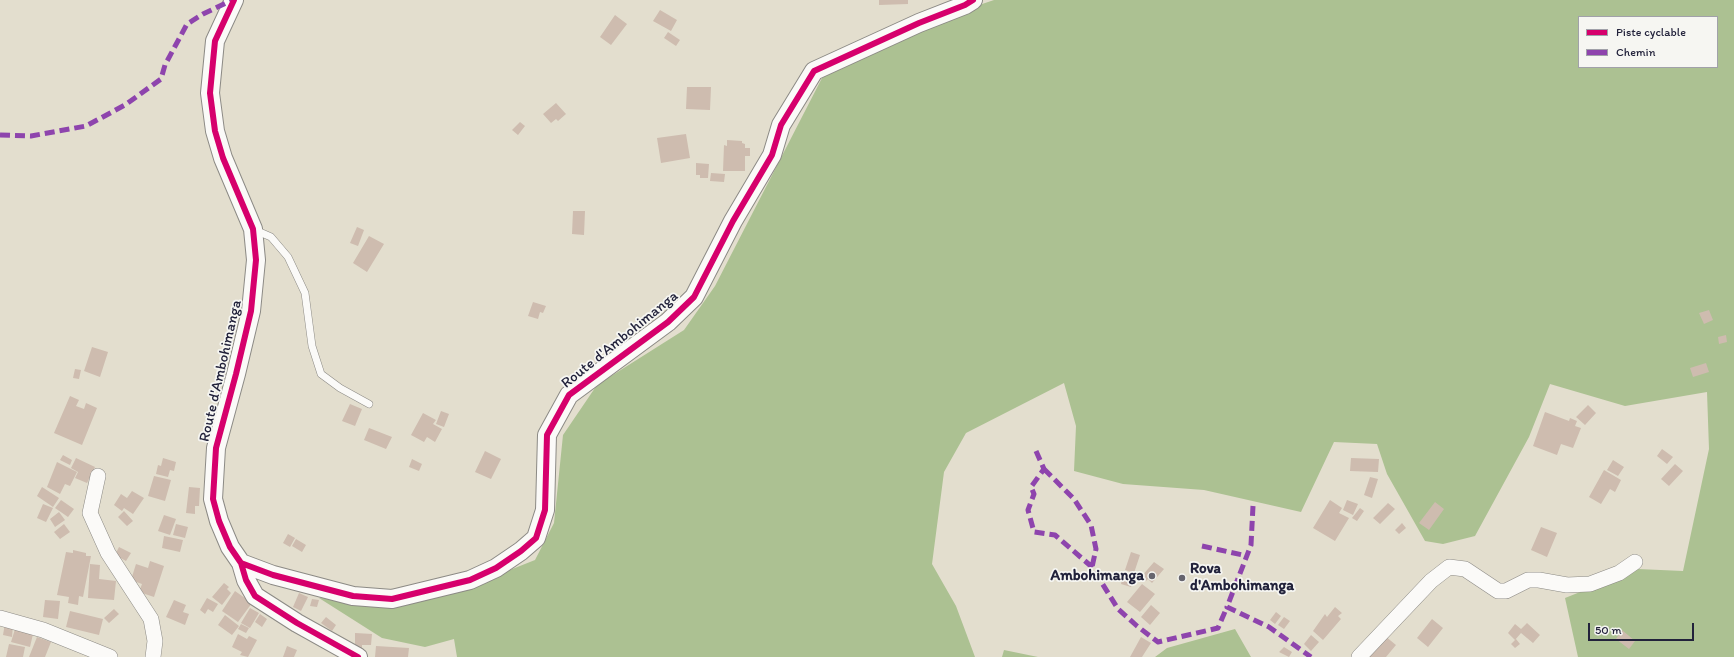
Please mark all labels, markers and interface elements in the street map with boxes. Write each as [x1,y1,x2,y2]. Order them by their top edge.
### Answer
legend [1578,16,1718,68]
text: Piste cyclable [1616,25,1686,39]
text: Chemin [1616,45,1655,59]
street label: Route d'Ambohimanga [558,287,682,393]
street label: Route d'Ambohimanga [196,298,246,444]
place label: Rova d'Ambohimanga [1190,560,1294,595]
place label: Ambohimanga [1051,567,1144,585]
marker: Ambohimanga [1147,571,1157,581]
marker: Rova d'Ambohimanga [1177,573,1187,583]
scale bar [1590,615,1696,641]
text: 50 m [1595,623,1621,637]

